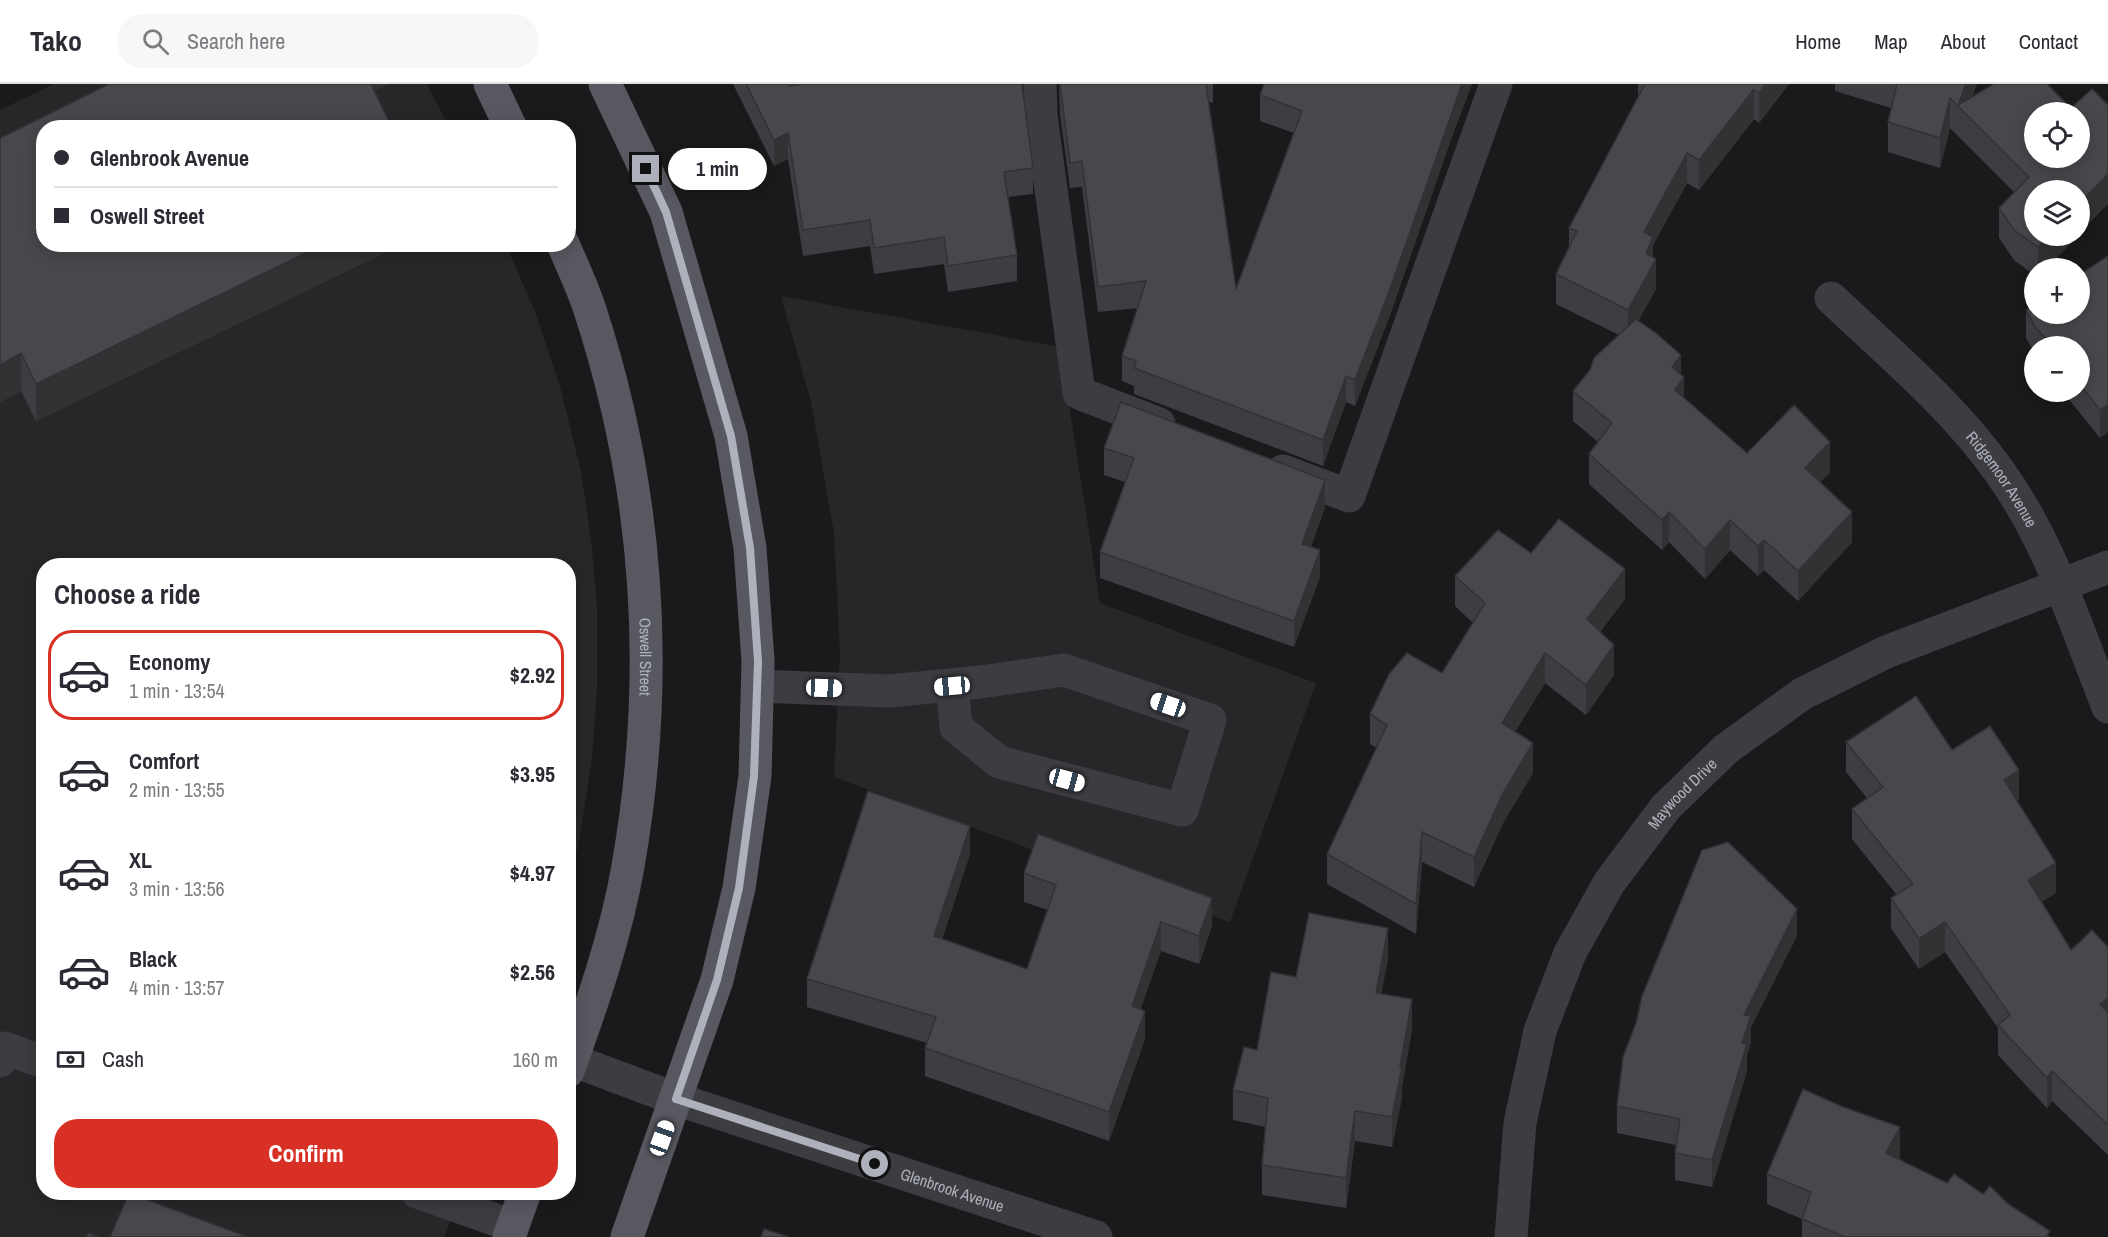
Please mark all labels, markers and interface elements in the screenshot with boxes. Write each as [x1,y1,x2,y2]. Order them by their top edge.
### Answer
search box [118,14,538,68]
text: Tako [30,22,82,60]
icon: search [139,25,172,58]
text: Search here [187,26,285,56]
text: Home [1795,27,1841,56]
text: Map [1874,27,1908,56]
text: About [1941,27,1986,56]
text: Contact [2019,27,2078,56]
map controls [2024,102,2090,402]
button: locate [2024,102,2090,168]
text: Glenbrook Avenue [90,143,249,173]
callout: 1 min [667,148,766,190]
route end [632,155,659,182]
text: 1 min [696,155,739,182]
button: layers [2024,180,2090,246]
text: Oswell Street [90,201,204,231]
button: + [2024,258,2090,324]
button: − [2024,336,2090,402]
street label: Ridgemoor Avenue [1961,426,2043,531]
text: Choose a ride [54,576,200,612]
street label: Oswell Street [634,617,657,696]
text: Economy [129,647,210,677]
icon: car [57,648,111,702]
text: $2.92 [510,660,555,690]
car [933,675,971,697]
text: 1 min · 13:54 [129,677,225,704]
car [806,678,842,698]
car [1148,691,1188,719]
text: Comfort [129,746,199,776]
icon: car [57,747,111,801]
street label: Maywood Drive [1642,753,1721,833]
text: $3.95 [510,759,555,789]
car [1047,767,1087,793]
text: 2 min · 13:55 [129,776,225,803]
text: XL [129,845,152,875]
icon: car [57,846,111,900]
text: $4.97 [510,858,555,888]
text: 3 min · 13:56 [129,875,225,902]
text: Black [129,944,177,974]
icon: car [57,945,111,999]
text: $2.56 [510,957,555,987]
text: 4 min · 13:57 [129,974,225,1001]
icon: cash [54,1043,87,1076]
text: Cash [102,1044,144,1074]
text: 160 m [512,1046,558,1073]
car [647,1118,677,1158]
button: Confirm [54,1119,558,1188]
route start [861,1150,888,1177]
street label: Glenbrook Avenue [898,1163,1007,1217]

